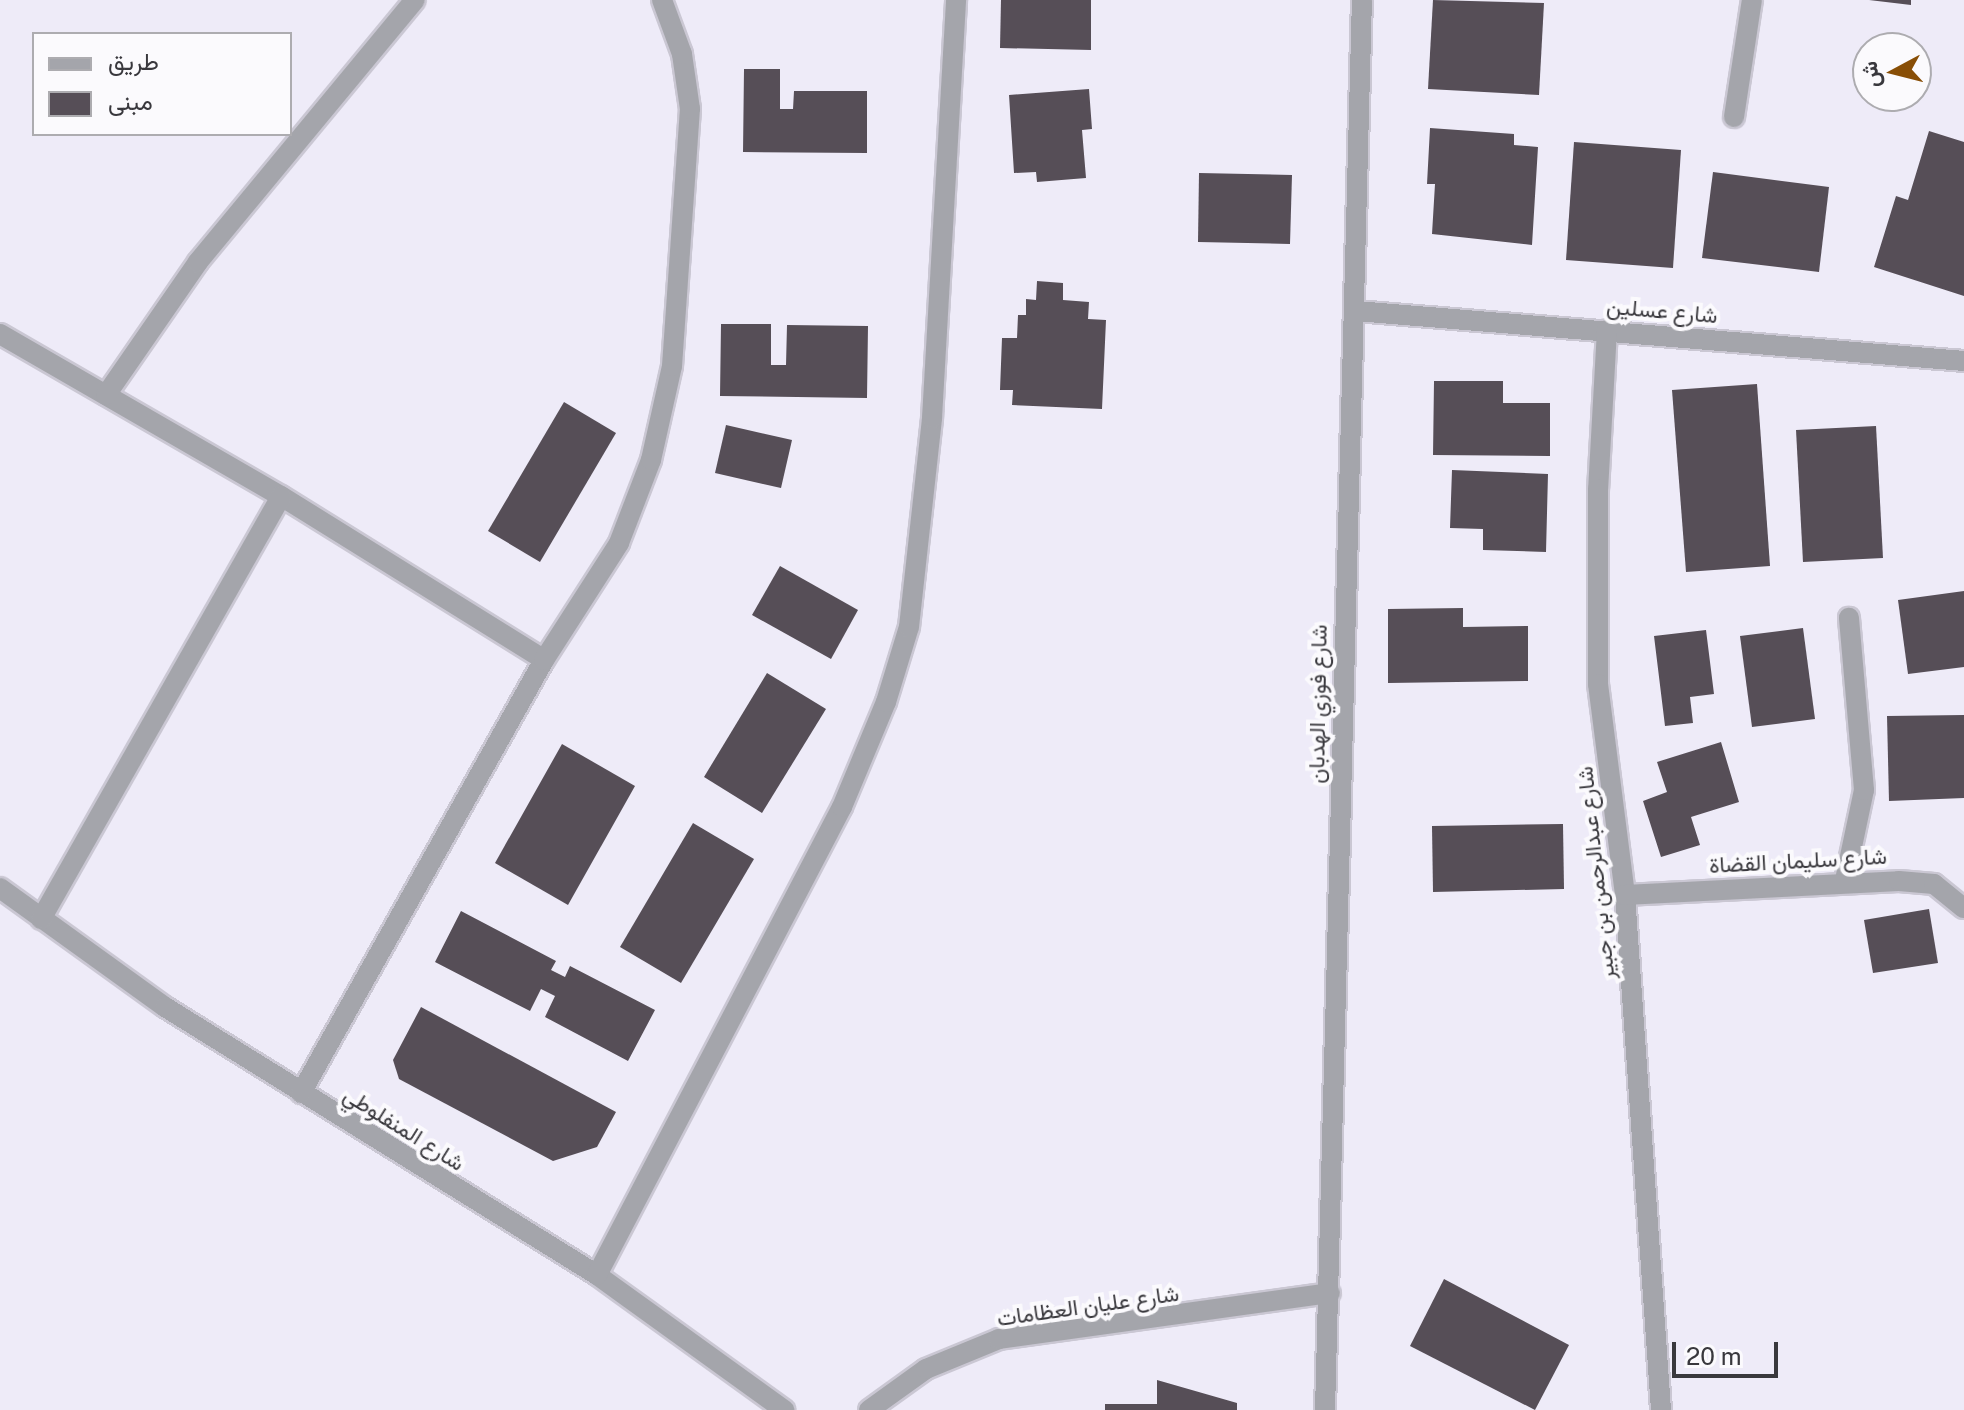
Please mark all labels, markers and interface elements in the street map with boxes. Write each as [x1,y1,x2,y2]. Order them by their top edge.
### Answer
legend [32,32,292,136]
north arrow [1852,32,1932,112]
text: طريق [108,47,159,75]
text: ش [1856,60,1885,89]
text: مبنى [108,87,153,115]
street label: شارع عسلين [1605,293,1719,329]
street label: شارع فوزي الهدبان [1303,624,1333,784]
street label: شارع عبدالرحمن بن جبير [1572,765,1620,981]
street label: شارع سليمان القضاة [1709,843,1887,879]
street label: شارع المنفلوطي [339,1081,469,1177]
street label: شارع عليان العظامات [995,1280,1181,1332]
scale bar [1676,1326,1782,1376]
text: 20 m [1686,1342,1742,1370]

